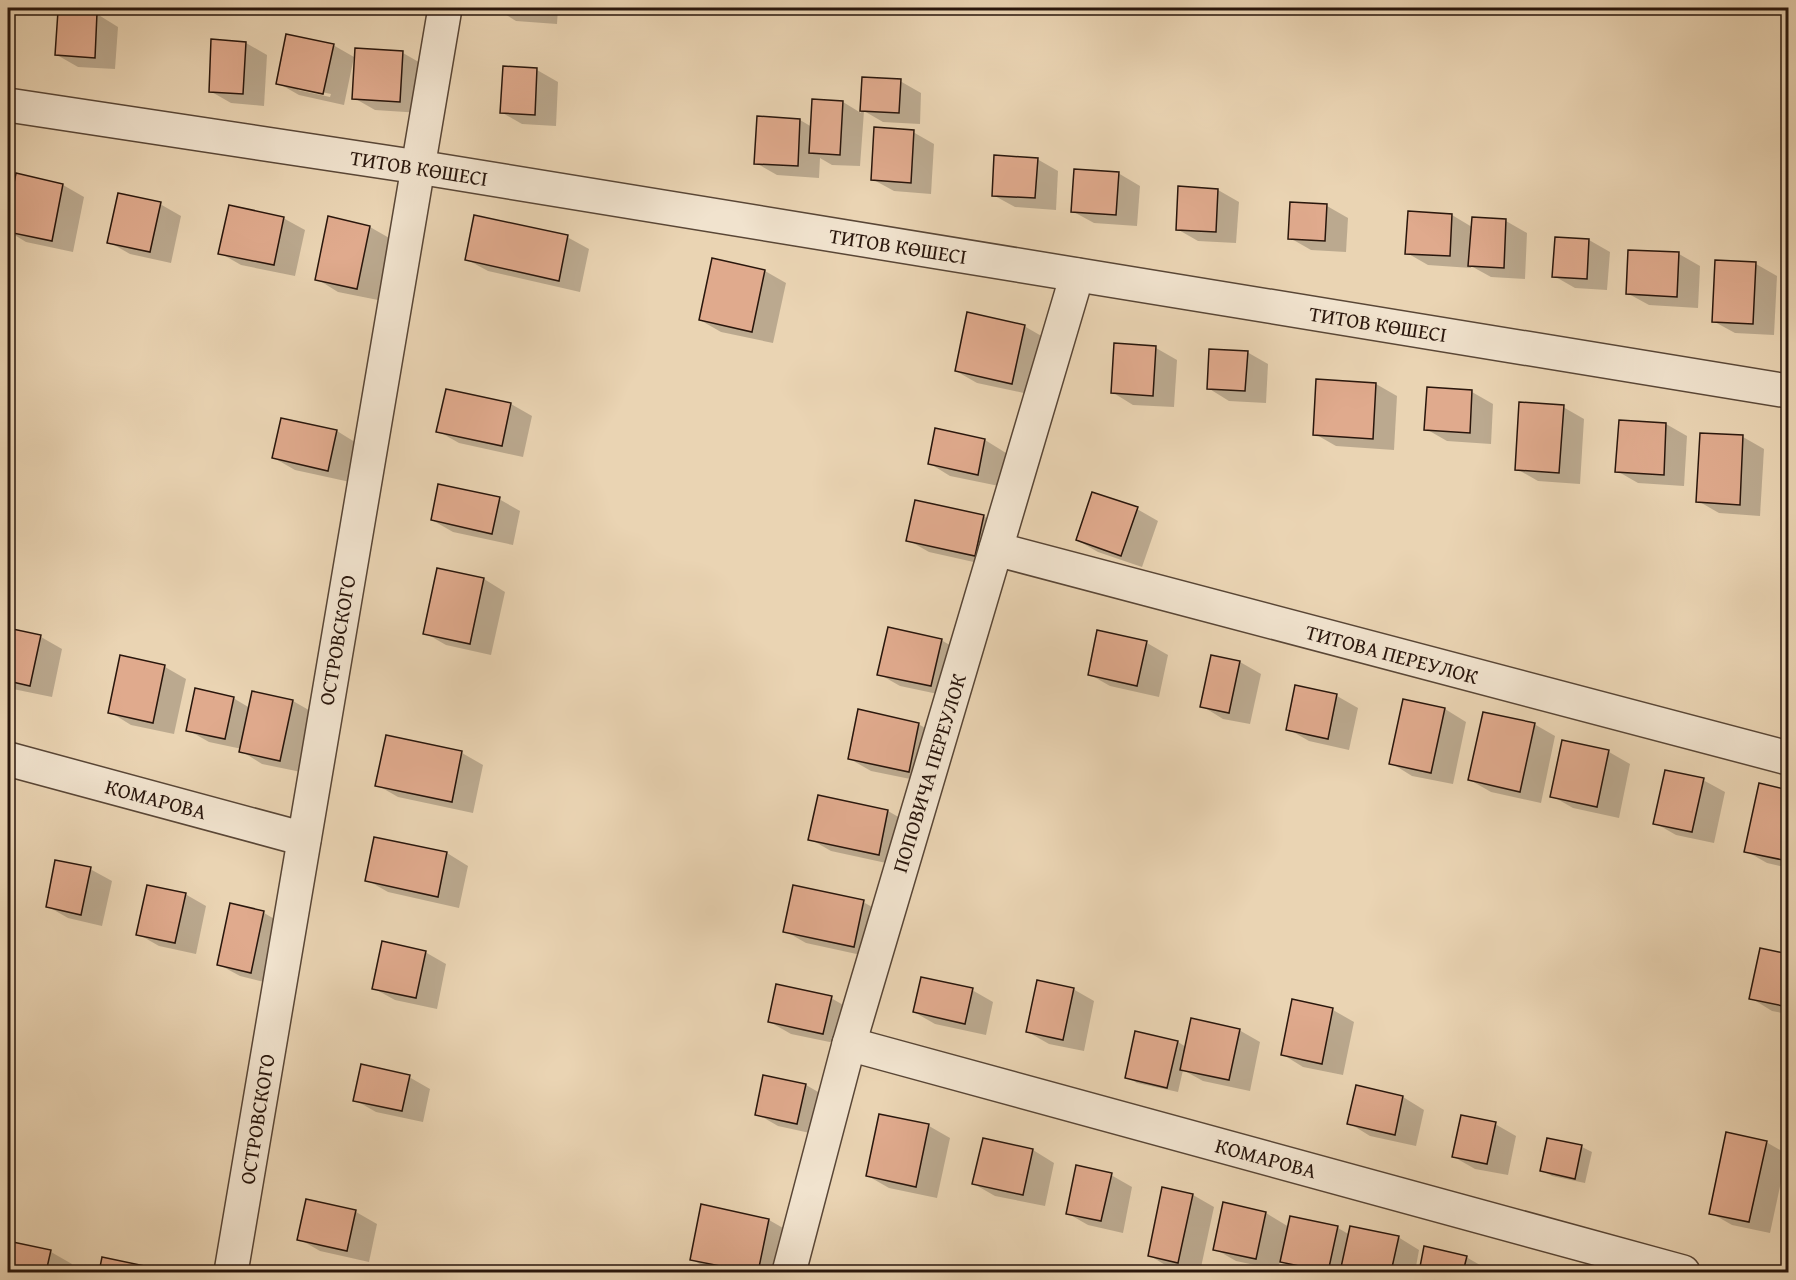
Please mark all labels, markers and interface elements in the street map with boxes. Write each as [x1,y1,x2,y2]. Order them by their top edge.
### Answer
street label: ТИТОВ КӨШЕСІ [348,142,490,194]
street label: ТИТОВ КӨШЕСІ [827,220,969,272]
street label: ТИТОВ КӨШЕСІ [1307,298,1449,350]
street label: ОСТРОВСКОГО [310,572,364,708]
street label: ТИТОВА ПЕРЕУЛОК [1302,616,1482,692]
street label: ПОПОВИЧА ПЕРЕУЛОК [884,670,974,876]
street label: КОМАРОВА [102,771,210,827]
street label: ОСТРОВСКОГО [231,1051,283,1187]
street label: КОМАРОВА [1212,1130,1320,1186]

